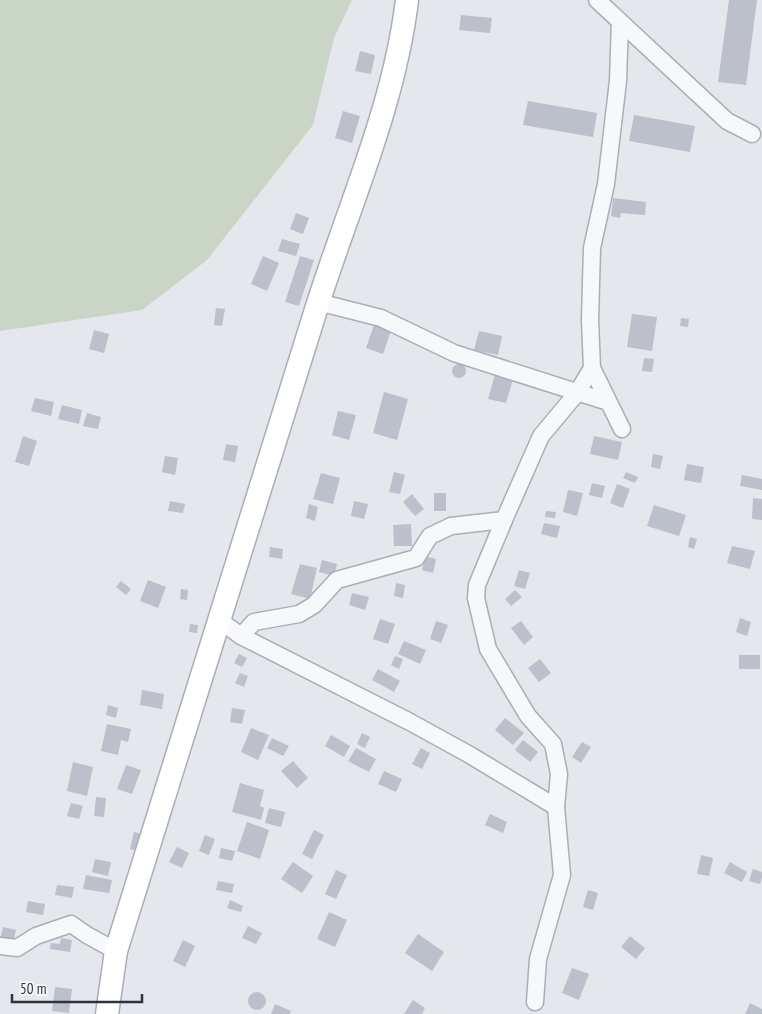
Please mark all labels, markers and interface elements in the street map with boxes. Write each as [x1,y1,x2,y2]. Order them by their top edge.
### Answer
scale bar [12,972,142,1004]
text: 50 m [20,979,46,998]

